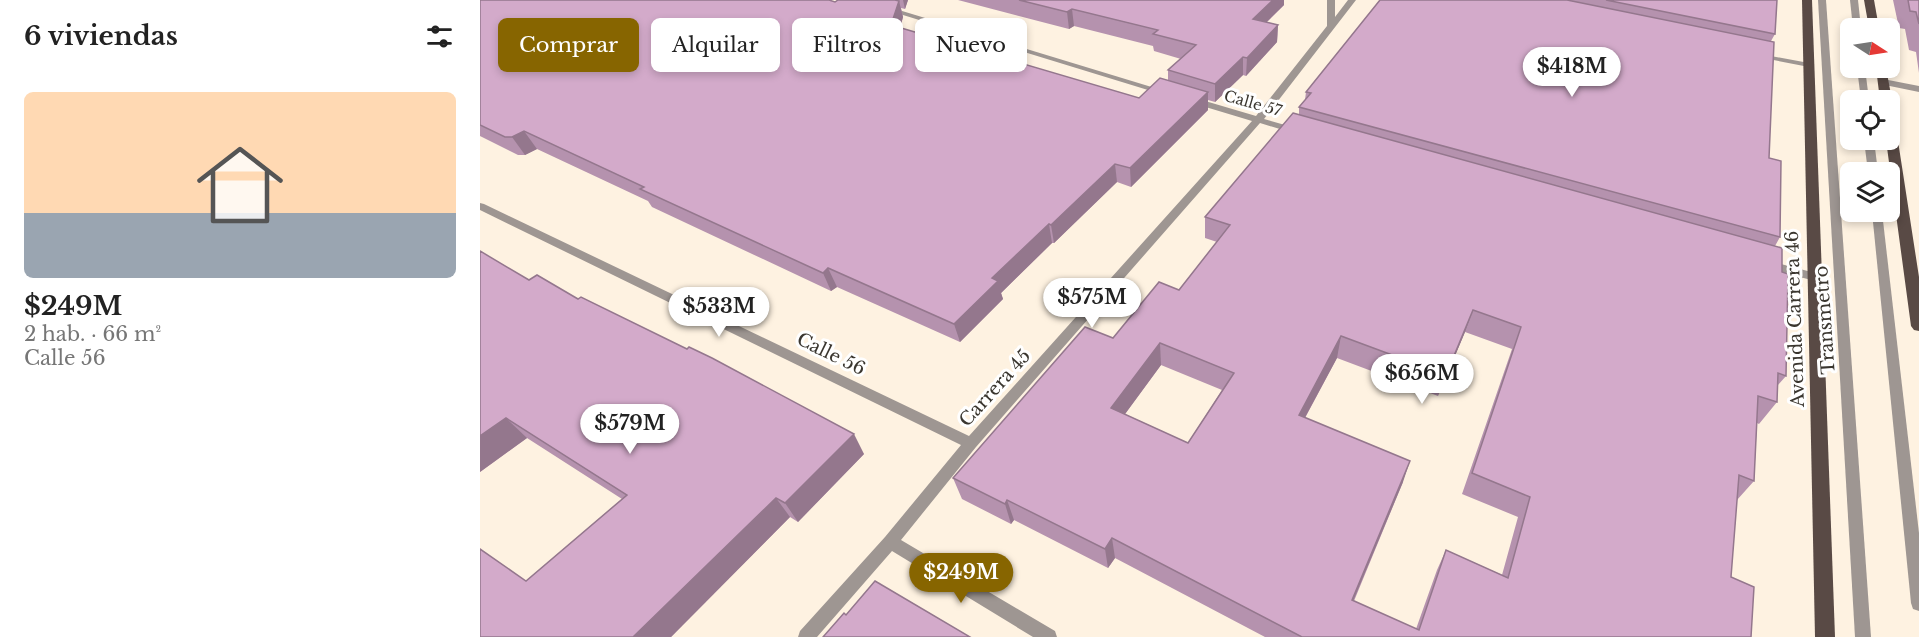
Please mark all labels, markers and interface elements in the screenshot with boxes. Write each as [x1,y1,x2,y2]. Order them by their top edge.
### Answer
chip: Comprar [498,18,639,72]
chip: Alquilar [651,18,780,72]
chip: Filtros [792,18,903,72]
chip: Nuevo [915,18,1027,72]
north arrow [1840,18,1900,78]
map controls [1840,18,1900,222]
text: 6 viviendas [24,20,178,52]
icon: filters [423,20,456,53]
pin: $418M [1530,47,1614,98]
text: $418M [1537,54,1607,78]
street label: Calle 57 [1222,86,1284,120]
button: locate [1840,90,1900,150]
icon: home [186,131,294,239]
button: layers [1840,162,1900,222]
street label: Avenida Carrera 46 [1781,230,1809,409]
street label: Transmetro [1810,265,1840,375]
pin: $575M [1050,278,1134,329]
text: $575M [1057,285,1127,309]
pin: $533M [677,287,761,338]
text: $249M [24,290,122,322]
text: $533M [682,294,756,318]
text: 2 hab. · 66 m² [24,322,161,346]
street label: Calle 56 [793,328,869,380]
street label: Carrera 45 [955,345,1035,431]
text: Calle 56 [24,346,106,370]
pin: $656M [1380,354,1464,405]
text: $656M [1385,361,1459,385]
pin: $579M [588,404,672,455]
text: $579M [594,411,666,435]
pin: $249M [919,553,1003,604]
text: $249M [923,560,999,584]

